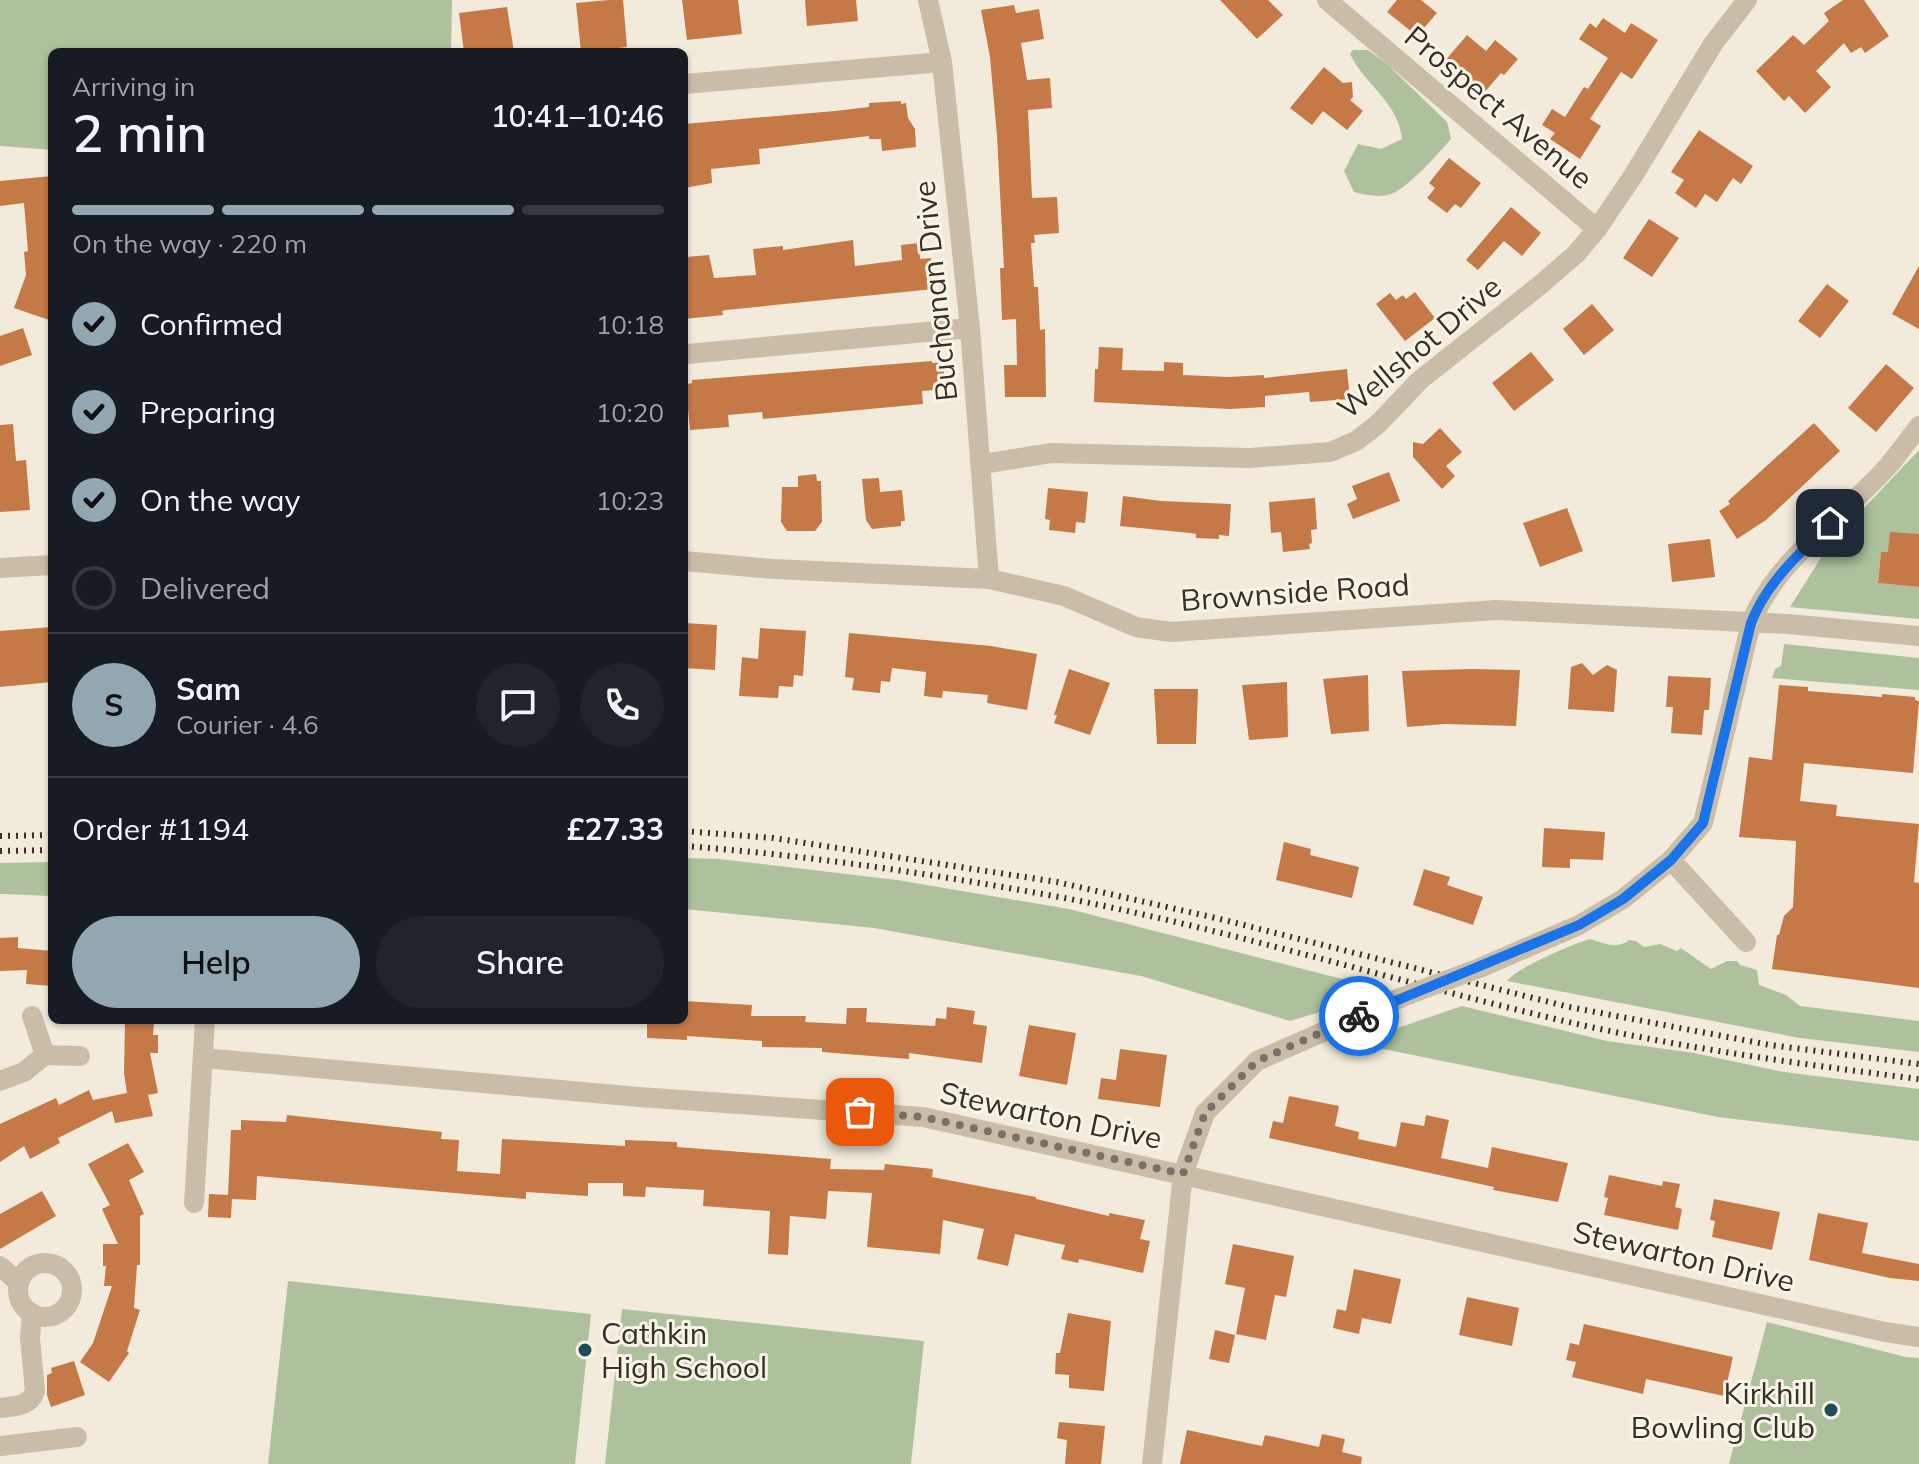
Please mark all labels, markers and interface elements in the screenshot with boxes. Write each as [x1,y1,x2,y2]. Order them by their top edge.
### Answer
street label: Prospect Avenue [1397,17,1601,197]
text: Arriving in [72,70,195,103]
text: 10:41–10:46 [491,97,664,135]
text: 2 min [72,100,207,165]
street label: Buchanan Drive [905,179,965,403]
text: On the way · 220 m [72,227,307,260]
street label: Wellshot Drive [1329,267,1509,427]
icon: check [72,302,116,346]
text: Confirmed [140,305,283,343]
text: 10:18 [596,308,664,341]
icon: check [72,390,116,434]
text: Preparing [140,393,276,431]
text: 10:20 [596,396,664,429]
icon: check [72,478,116,522]
text: On the way [140,481,300,519]
text: 10:23 [596,484,664,517]
pin [1796,489,1864,557]
icon: home [1808,501,1852,545]
street label: Brownside Road [1179,565,1411,619]
text: Delivered [140,569,270,607]
button: chat [476,663,560,747]
button: phone [580,663,664,747]
text: Sam [176,670,241,708]
text: S [104,686,124,724]
text: Courier · 4.6 [176,708,319,741]
text: Order #1194 [72,810,249,848]
text: £27.33 [567,810,664,848]
button: Help [72,916,360,1008]
button: Share [376,916,664,1008]
courier [1319,976,1399,1056]
icon: bike [1337,994,1381,1038]
street label: Stewarton Drive [937,1073,1165,1157]
pin [826,1078,894,1146]
icon: bag [838,1090,882,1134]
street label: Stewarton Drive [1570,1212,1798,1300]
place label: Cathkin High School [601,1314,767,1386]
marker: Cathkin High School [576,1341,594,1359]
place label: Kirkhill Bowling Club [1631,1374,1815,1446]
marker: Kirkhill Bowling Club [1822,1401,1840,1419]

